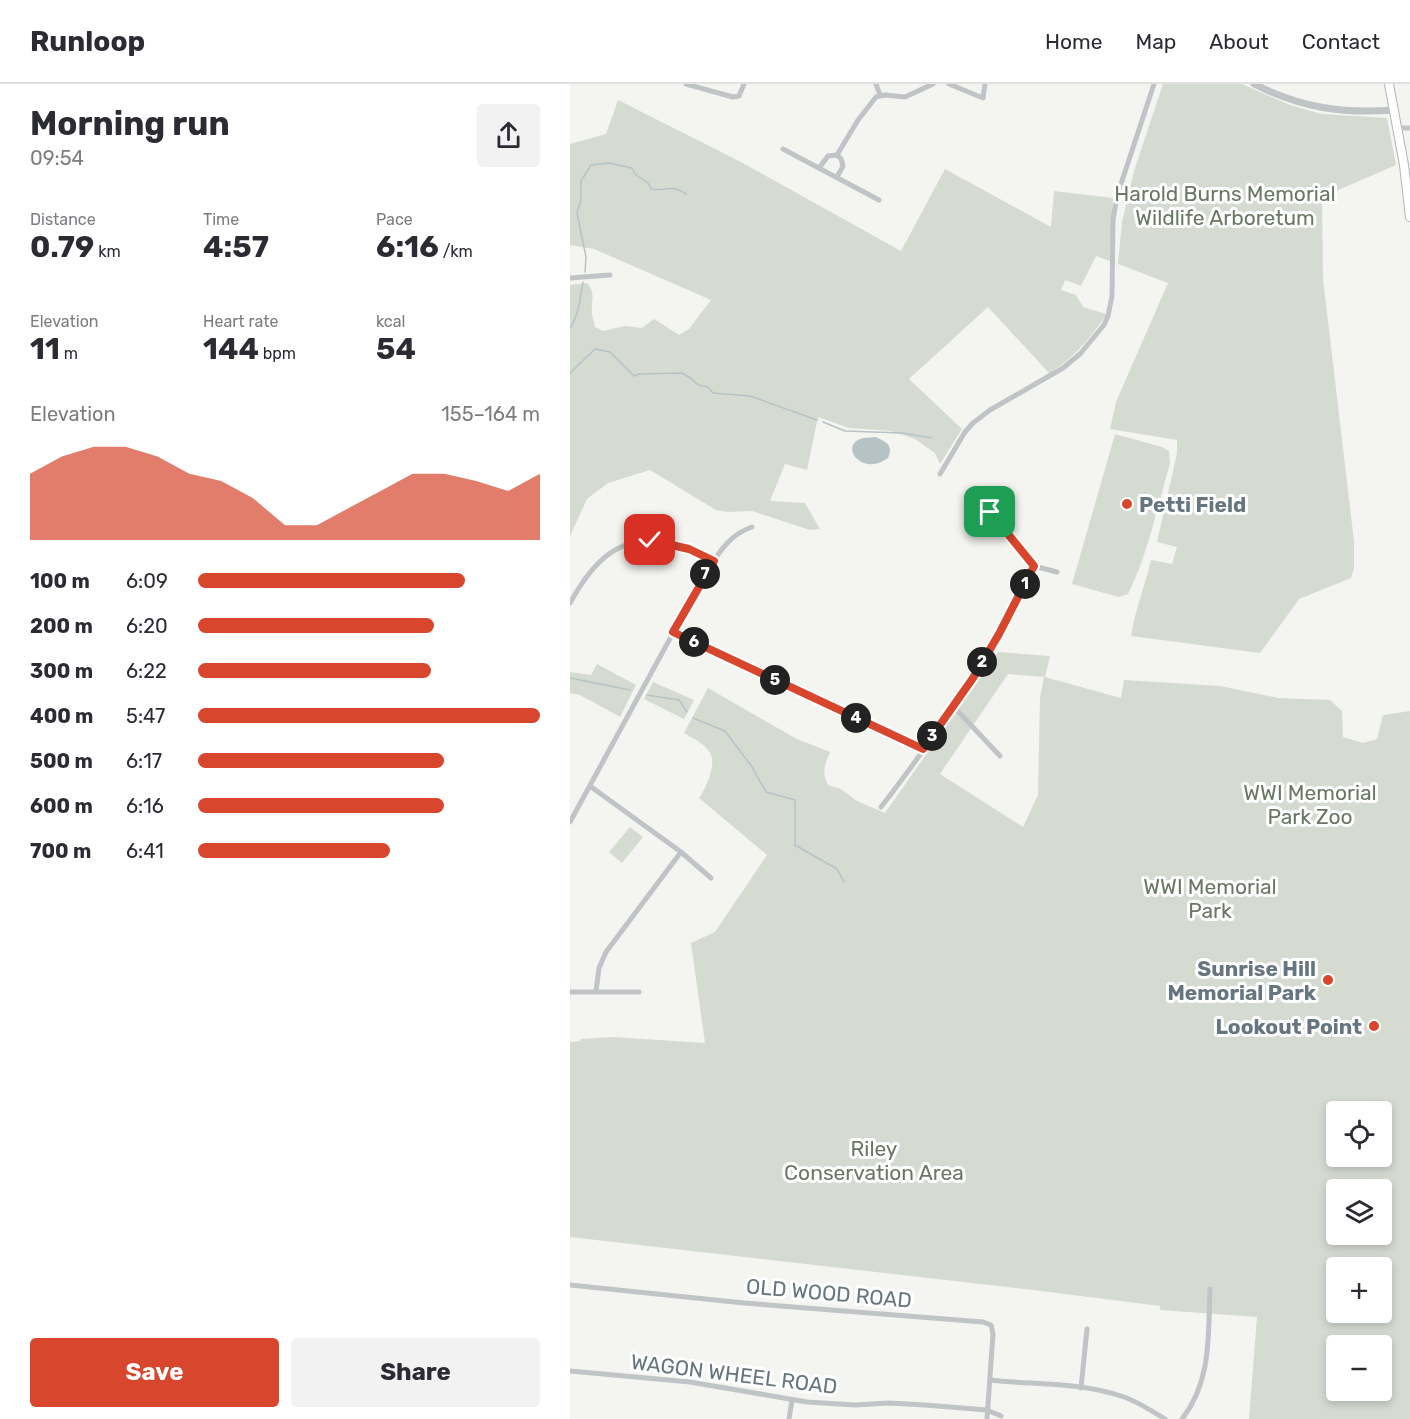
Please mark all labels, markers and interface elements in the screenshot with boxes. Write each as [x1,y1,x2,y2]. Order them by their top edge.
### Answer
text: Runloop [30,25,145,58]
text: Home [1045,29,1102,54]
text: Map [1135,29,1176,54]
text: About [1209,29,1269,54]
text: Contact [1302,29,1380,54]
text: Morning run [30,104,230,143]
button: share [477,104,540,167]
text: 09:54 [30,146,84,170]
park label: Harold Burns Memorial Wildlife Arboretum [1114,181,1336,230]
text: Distance [30,210,96,229]
text: Time [203,210,239,229]
text: Pace [376,210,413,229]
text: 0.79 [30,229,94,265]
text: 4:57 [203,229,269,265]
text: 6:16 [376,229,439,265]
text: km [94,242,121,261]
text: /km [439,242,473,261]
text: Elevation [30,312,99,331]
text: Heart rate [203,312,278,331]
text: kcal [376,312,405,331]
text: 11 [30,331,60,367]
text: 144 [203,331,259,367]
text: 54 [376,331,416,367]
text: m [60,344,78,363]
text: bpm [259,344,296,363]
text: Elevation [30,402,116,426]
text: 155–164 m [441,402,540,426]
pin [964,486,1015,537]
place label: Petti Field [1139,492,1246,517]
icon: arrive [973,495,1006,528]
marker: Petti Field [1120,497,1134,511]
pin [624,514,675,565]
icon: check [633,523,666,556]
pin: 7 [690,559,720,589]
text: 7 [700,564,710,583]
text: 100 m [30,569,90,593]
text: 6:09 [126,569,168,593]
pin: 1 [1010,569,1040,599]
text: 1 [1021,574,1029,593]
text: 200 m [30,614,93,638]
text: 6:20 [126,614,168,638]
pin: 6 [679,627,709,657]
text: 6 [689,632,699,651]
pin: 2 [967,647,997,677]
text: 2 [977,652,987,671]
text: 300 m [30,659,93,683]
text: 6:22 [126,659,167,683]
pin: 5 [760,665,790,695]
text: 5 [770,670,780,689]
pin: 4 [841,703,871,733]
text: 400 m [30,704,93,728]
text: 5:47 [126,704,165,728]
text: 4 [851,708,861,727]
pin: 3 [917,721,947,751]
text: 3 [927,726,937,745]
text: 500 m [30,749,93,773]
text: 6:17 [126,749,162,773]
park label: WWI Memorial Park Zoo [1243,780,1377,829]
text: 600 m [30,794,93,818]
text: 6:16 [126,794,164,818]
text: 700 m [30,839,91,863]
text: 6:41 [126,839,164,863]
park label: WWI Memorial Park [1143,874,1277,923]
place label: Sunrise Hill Memorial Park [1167,956,1317,1005]
marker: Sunrise Hill Memorial Park [1321,973,1335,987]
place label: Lookout Point [1215,1014,1362,1039]
marker: Lookout Point [1367,1019,1381,1033]
map controls [1326,1101,1392,1401]
button: locate [1326,1101,1392,1167]
park label: Riley Conservation Area [784,1136,964,1185]
button: layers [1326,1179,1392,1245]
button: + [1326,1257,1392,1323]
street label: OLD WOOD ROAD [745,1273,913,1313]
button: − [1326,1335,1392,1401]
button: Save [30,1338,279,1407]
button: Share [291,1338,540,1407]
street label: WAGON WHEEL ROAD [629,1349,839,1399]

